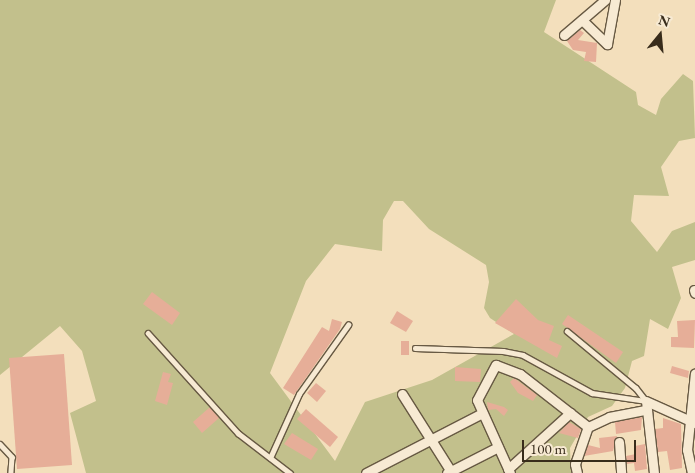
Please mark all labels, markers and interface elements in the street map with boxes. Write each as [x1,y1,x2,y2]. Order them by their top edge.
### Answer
north arrow [635,10,685,60]
text: N [656,10,672,31]
scale bar [525,430,639,462]
text: 100 m [530,439,566,458]

